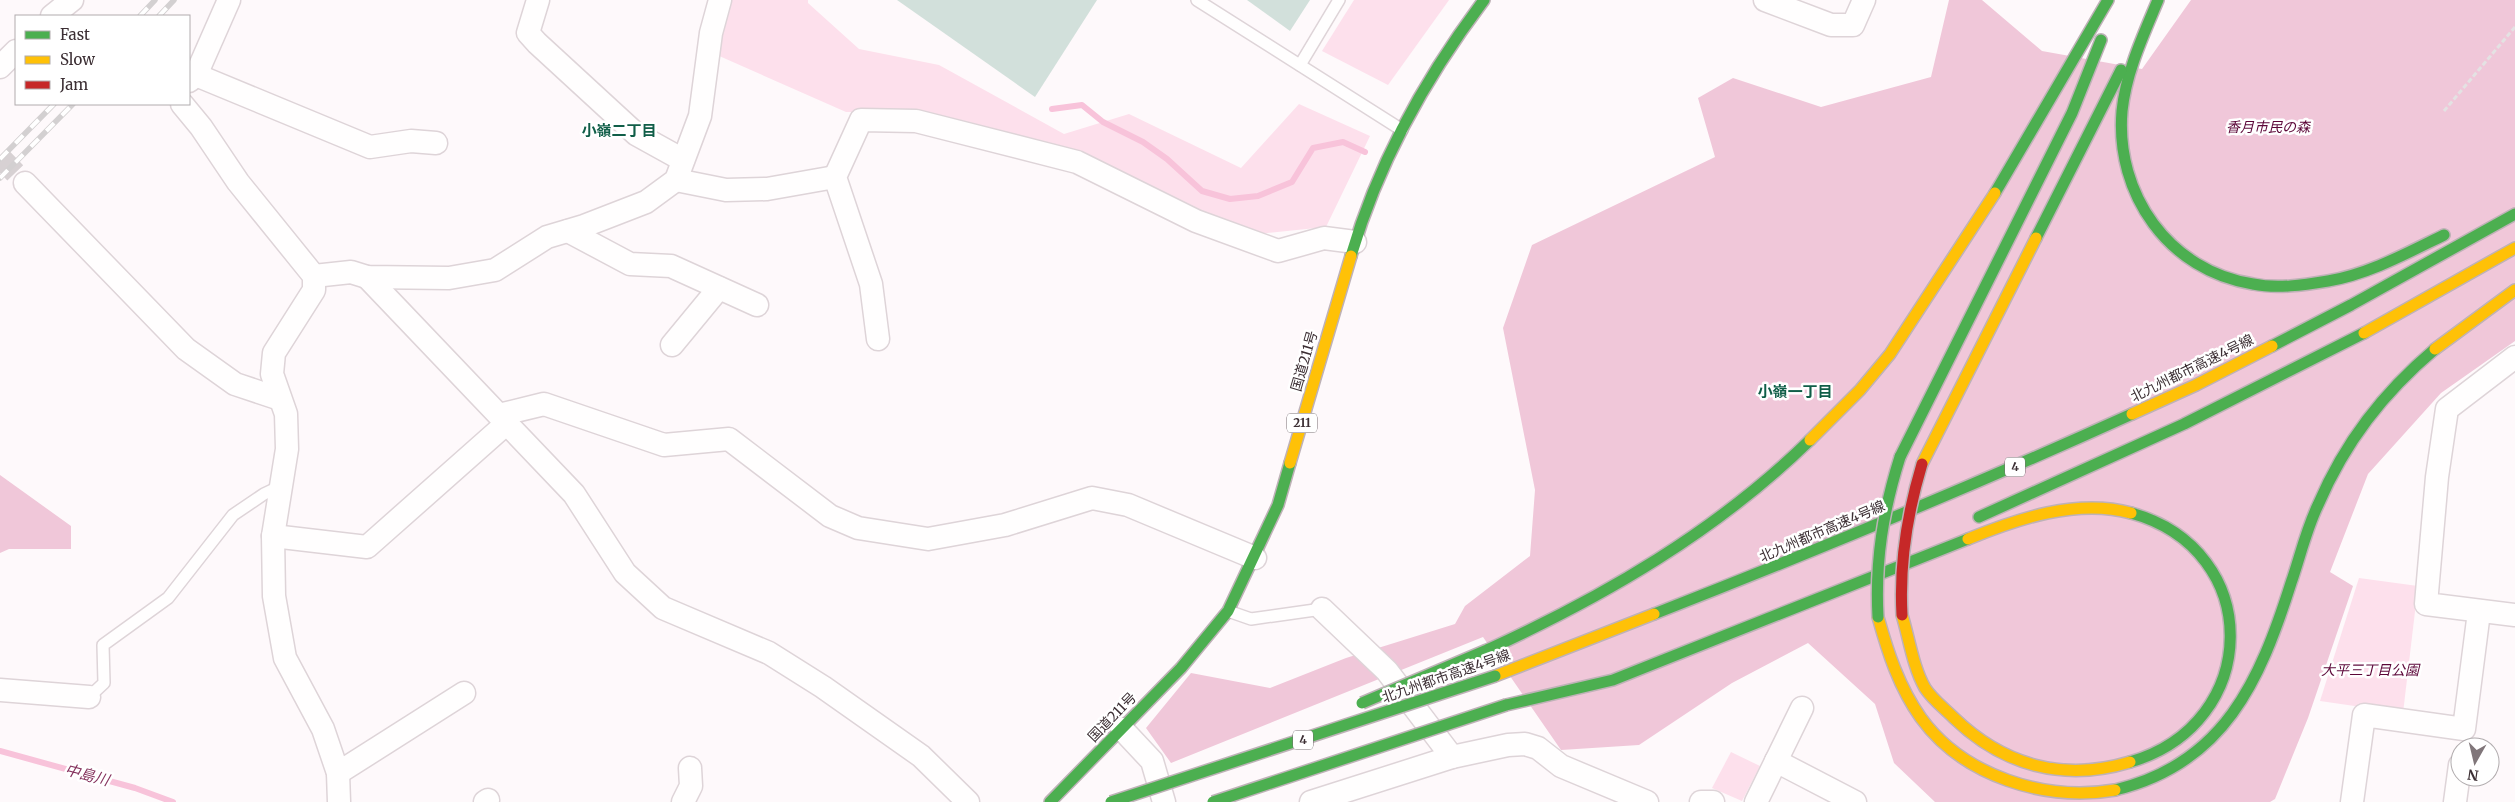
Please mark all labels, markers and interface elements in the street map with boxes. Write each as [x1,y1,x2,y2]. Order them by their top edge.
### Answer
legend [15,15,190,105]
text: Fast [60,25,90,44]
text: Slow [60,50,95,69]
text: Jam [59,75,88,94]
park label: 香月市民の森 [2226,118,2312,136]
district label: 小嶺二丁目 [581,121,657,140]
street label: 国道211号 [1287,329,1321,393]
street label: 北九州都市高速4号線 [2128,330,2256,406]
district label: 小嶺一丁目 [1757,382,1833,401]
road number: 211 [1287,413,1317,432]
road number: 4 [2005,458,2025,477]
street label: 北九州都市高速4号線 [1757,496,1887,566]
street label: 北九州都市高速4号線 [1379,646,1513,706]
park label: 大平三丁目公園 [2321,661,2421,679]
street label: 国道211号 [1084,688,1140,746]
road number: 4 [1293,730,1313,750]
north arrow [2450,737,2500,787]
water label: 中島川 [63,760,113,790]
text: N [2466,765,2480,785]

